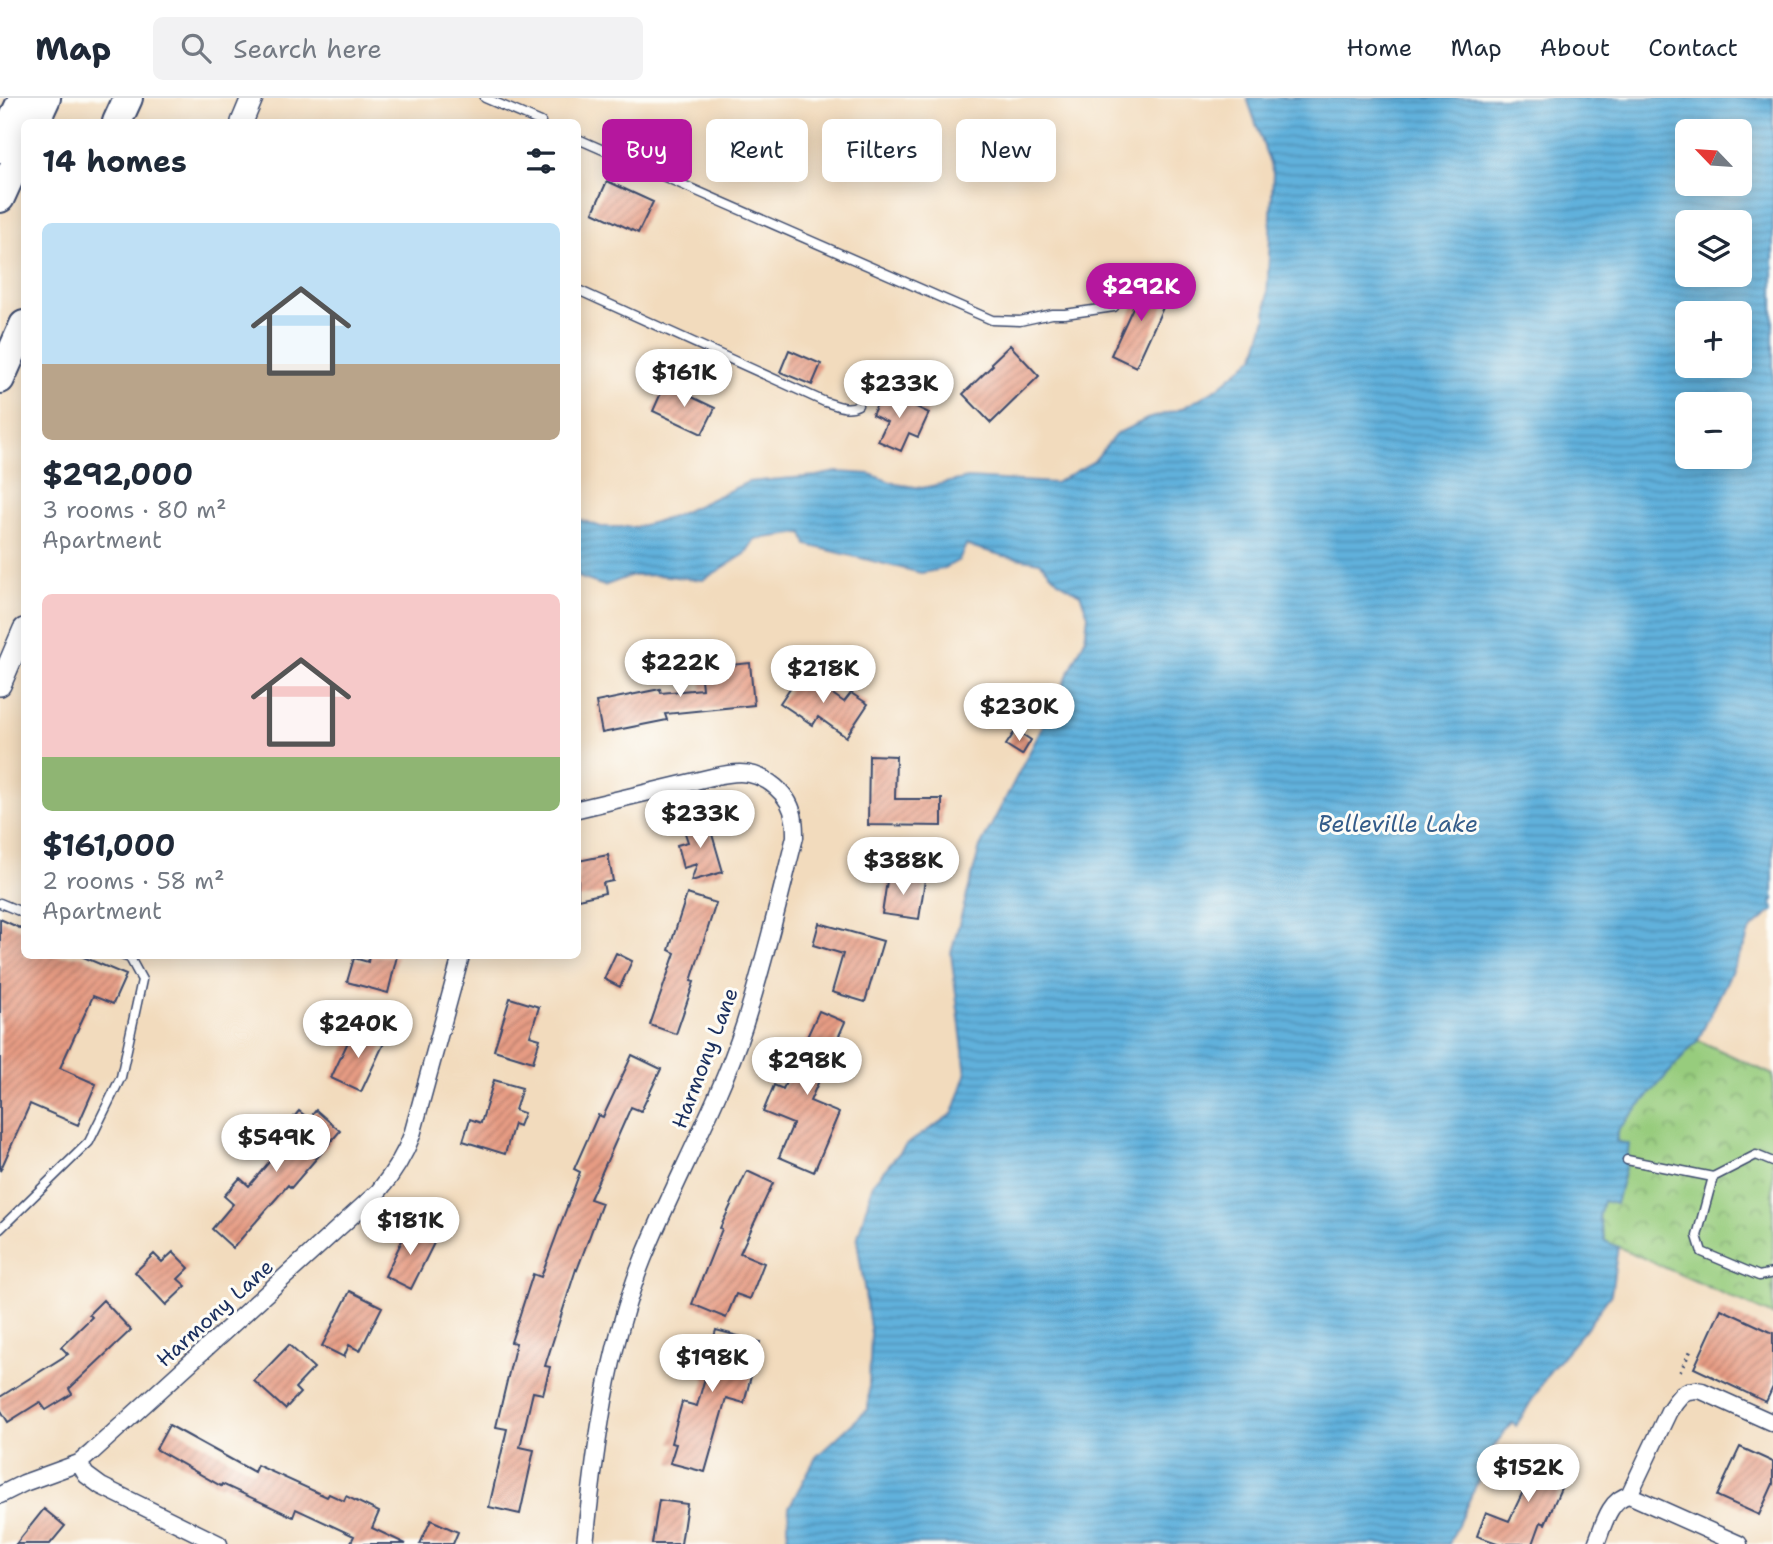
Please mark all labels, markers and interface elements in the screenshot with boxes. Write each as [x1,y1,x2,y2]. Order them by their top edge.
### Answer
search box [153,17,643,80]
text: Map [35,26,111,71]
icon: search [177,29,215,67]
text: Search here [233,31,382,66]
text: Home [1346,32,1412,64]
text: Map [1450,32,1502,64]
text: About [1540,32,1610,64]
text: Contact [1648,32,1738,64]
chip: Buy [602,119,692,182]
chip: Rent [706,119,808,182]
chip: Filters [822,119,942,182]
chip: New [956,119,1056,182]
north arrow [1675,119,1752,196]
map controls [1675,119,1752,469]
text: 14 homes [42,141,187,182]
icon: filters [522,142,560,180]
button: layers [1675,210,1752,287]
pin: $292K [1092,264,1190,323]
icon: home [238,268,364,394]
text: $292K [1102,271,1180,301]
button: + [1675,301,1752,378]
pin: $161K [635,350,733,409]
text: $161K [651,357,717,387]
pin: $233K [850,360,948,420]
text: $233K [860,368,938,398]
button: − [1675,392,1752,469]
text: $292,000 [42,454,193,495]
text: 3 rooms · 80 m² [42,495,227,525]
text: Apartment [42,525,162,555]
icon: home [238,639,364,765]
pin: $222K [631,640,729,699]
pin: $218K [774,646,872,705]
text: $222K [641,647,719,677]
text: $218K [787,653,859,683]
pin: $230K [970,684,1068,743]
text: $230K [980,691,1058,721]
pin: $233K [651,790,749,850]
text: $233K [661,798,739,828]
water label: Belleville Lake [1318,809,1478,839]
text: $161,000 [42,825,176,866]
pin: $388K [854,838,952,897]
text: $388K [863,845,943,875]
text: 2 rooms · 58 m² [42,866,225,896]
text: Apartment [42,896,162,926]
street label: Harmony Lane [665,984,745,1132]
pin: $240K [309,1000,407,1060]
text: $240K [319,1008,397,1038]
pin: $298K [758,1038,856,1097]
text: $298K [768,1045,846,1075]
pin: $549K [227,1114,325,1174]
text: $549K [237,1122,315,1152]
pin: $181K [361,1198,459,1257]
text: $181K [376,1205,444,1235]
street label: Harmony Lane [150,1253,280,1373]
pin: $198K [663,1334,761,1394]
text: $198K [676,1342,749,1372]
pin: $152K [1479,1444,1577,1504]
text: $152K [1493,1452,1563,1482]

